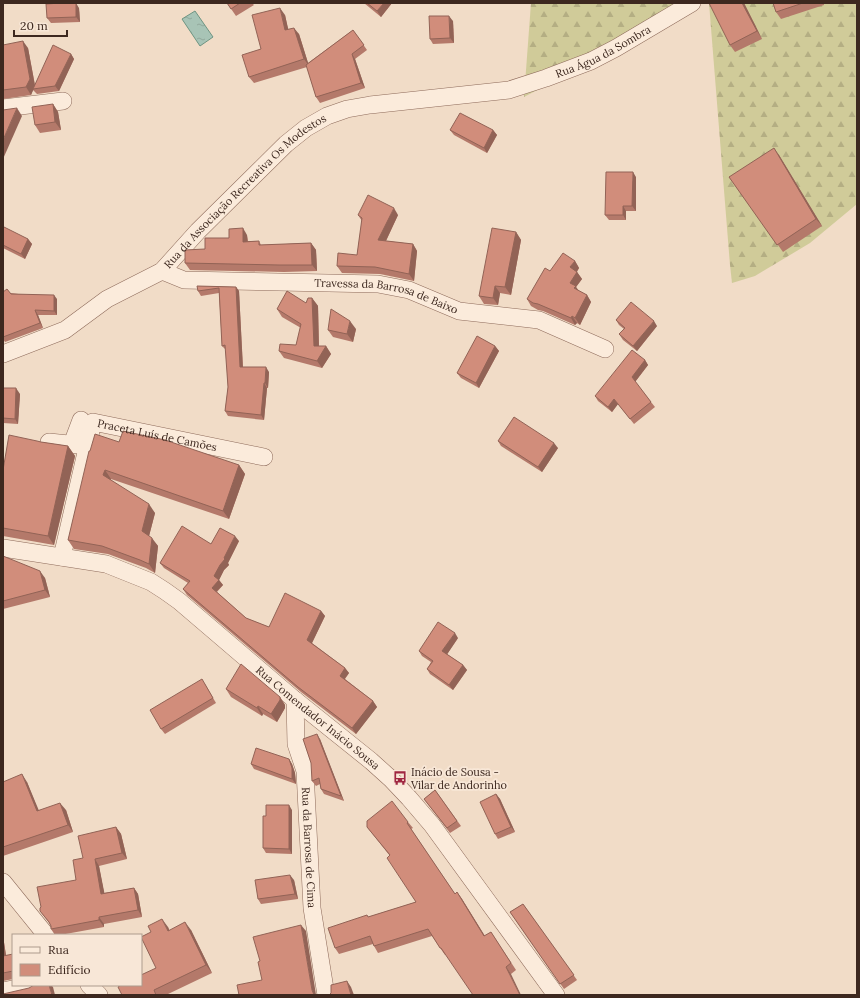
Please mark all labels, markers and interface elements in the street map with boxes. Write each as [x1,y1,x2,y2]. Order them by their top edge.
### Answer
scale bar [14,12,67,38]
text: 20 m [20,18,48,33]
street label: Rua Água da Sombra [553,22,653,81]
street label: Rua da Associação Recreativa Os Modestos [161,111,329,271]
street label: Travessa da Barrosa de Baixo [314,276,460,317]
street label: Praceta Luís de Camões [96,416,218,454]
street label: Rua Comendador Inácio Sousa [253,663,383,773]
place label: Inácio de Sousa - Vilar de Andorinho [410,765,507,792]
bus stop icon: Inácio de Sousa - Vilar de Andorinho [392,770,408,786]
street label: Rua da Barrosa de Cima [299,787,319,909]
legend [12,934,142,986]
text: Rua [48,942,69,957]
text: Edifício [48,962,91,977]

